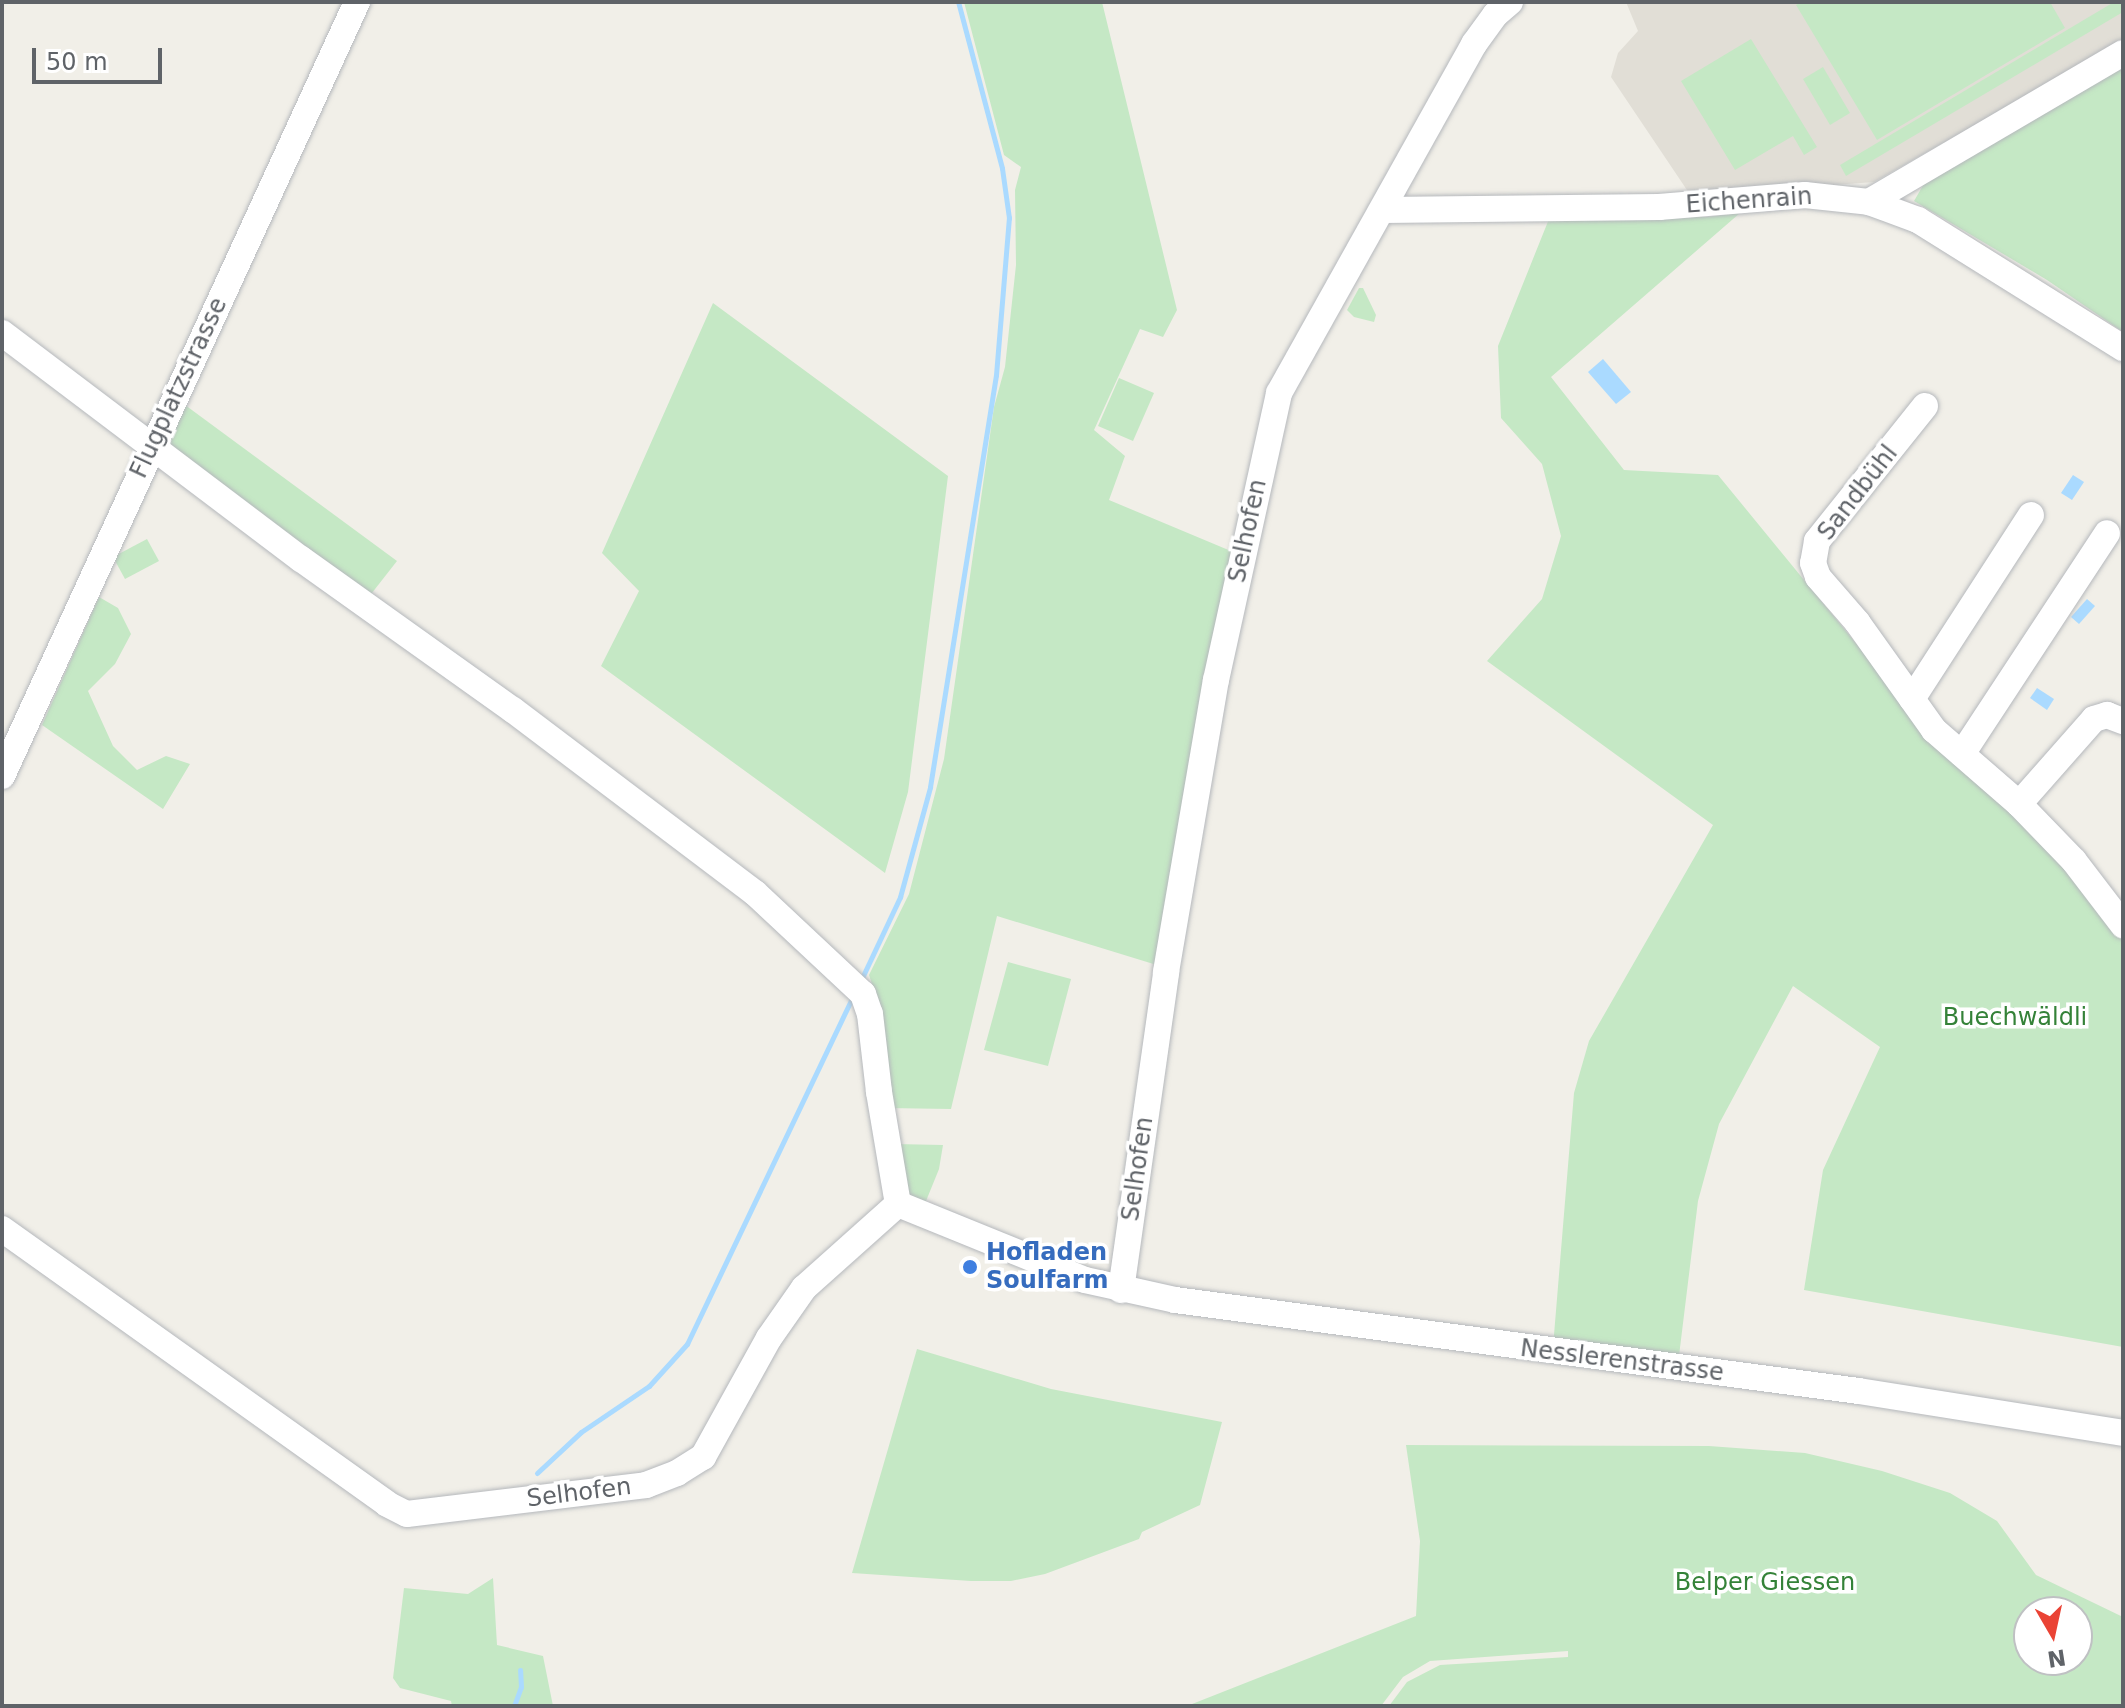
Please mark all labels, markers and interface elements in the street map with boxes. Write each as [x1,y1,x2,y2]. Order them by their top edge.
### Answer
scale bar [36,32,166,82]
text: 50 m [46,48,108,76]
street label: Eichenrain [1685,182,1813,220]
street label: Flugplatzstrasse [125,293,233,483]
street label: Sandbühl [1812,440,1904,546]
street label: Selhofen [1223,477,1273,585]
park label: Buechwäldli [1943,1004,2087,1032]
street label: Selhofen [1116,1115,1160,1223]
place label: Hofladen Soulfarm [986,1239,1109,1295]
marker: Hofladen Soulfarm [961,1258,979,1276]
street label: Nesslerenstrasse [1519,1334,1725,1388]
street label: Selhofen [525,1472,633,1514]
park label: Belper Giessen [1675,1569,1855,1597]
north arrow [2013,1596,2093,1676]
text: N [2045,1644,2068,1672]

